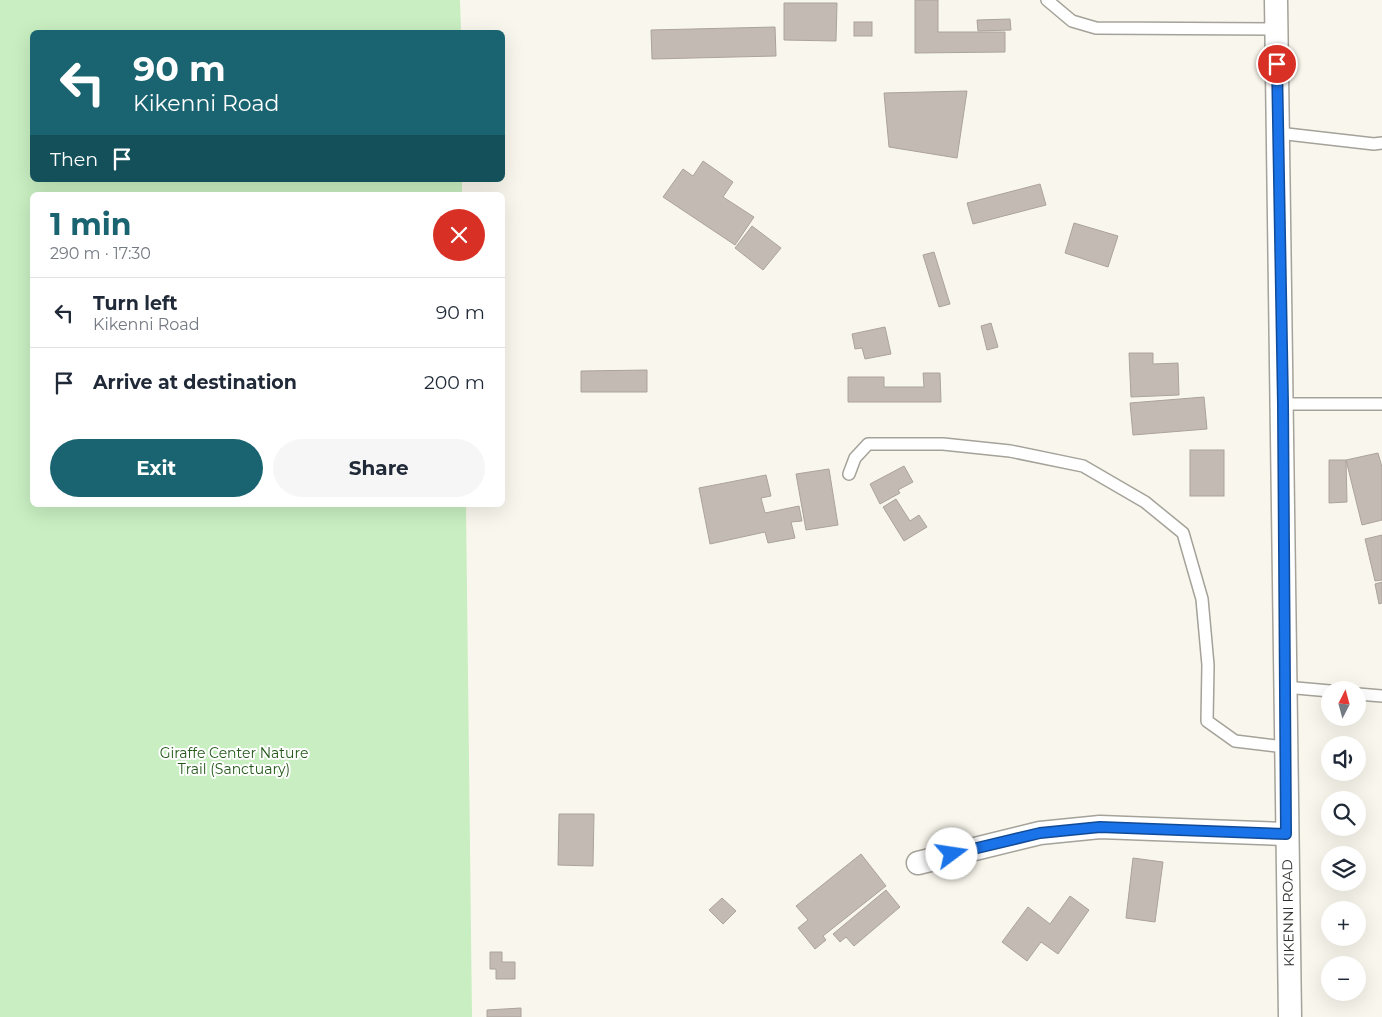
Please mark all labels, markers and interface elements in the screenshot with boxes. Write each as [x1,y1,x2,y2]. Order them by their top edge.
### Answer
pin [1256,43,1298,85]
text: 90 m [133,47,226,90]
icon: left [50,50,115,115]
icon: arrive [1263,50,1291,78]
text: Kikenni Road [133,90,280,117]
icon: arrive [108,145,136,173]
text: Then [50,148,98,171]
text: 1 min [50,206,131,243]
button: close [433,209,485,261]
text: 290 m · 17:30 [50,244,151,263]
text: Turn left [93,292,178,315]
icon: left [50,299,78,327]
text: 90 m [436,301,485,324]
text: Kikenni Road [93,315,200,334]
icon: arrive [50,369,78,397]
text: Arrive at destination [93,371,297,394]
text: 200 m [424,371,485,394]
button: Exit [50,439,263,497]
button: Share [273,439,485,497]
north arrow [1321,681,1366,726]
map controls [1321,681,1366,1001]
button: sound [1321,736,1366,781]
park label: Giraffe Center Nature Trail (Sanctuary) [160,744,308,778]
button: search [1321,791,1366,836]
position arrow [925,827,977,879]
button: layers [1321,846,1366,891]
street label: KIKENNI ROAD [1278,859,1298,967]
button: + [1321,901,1366,946]
button: − [1321,956,1366,1001]

